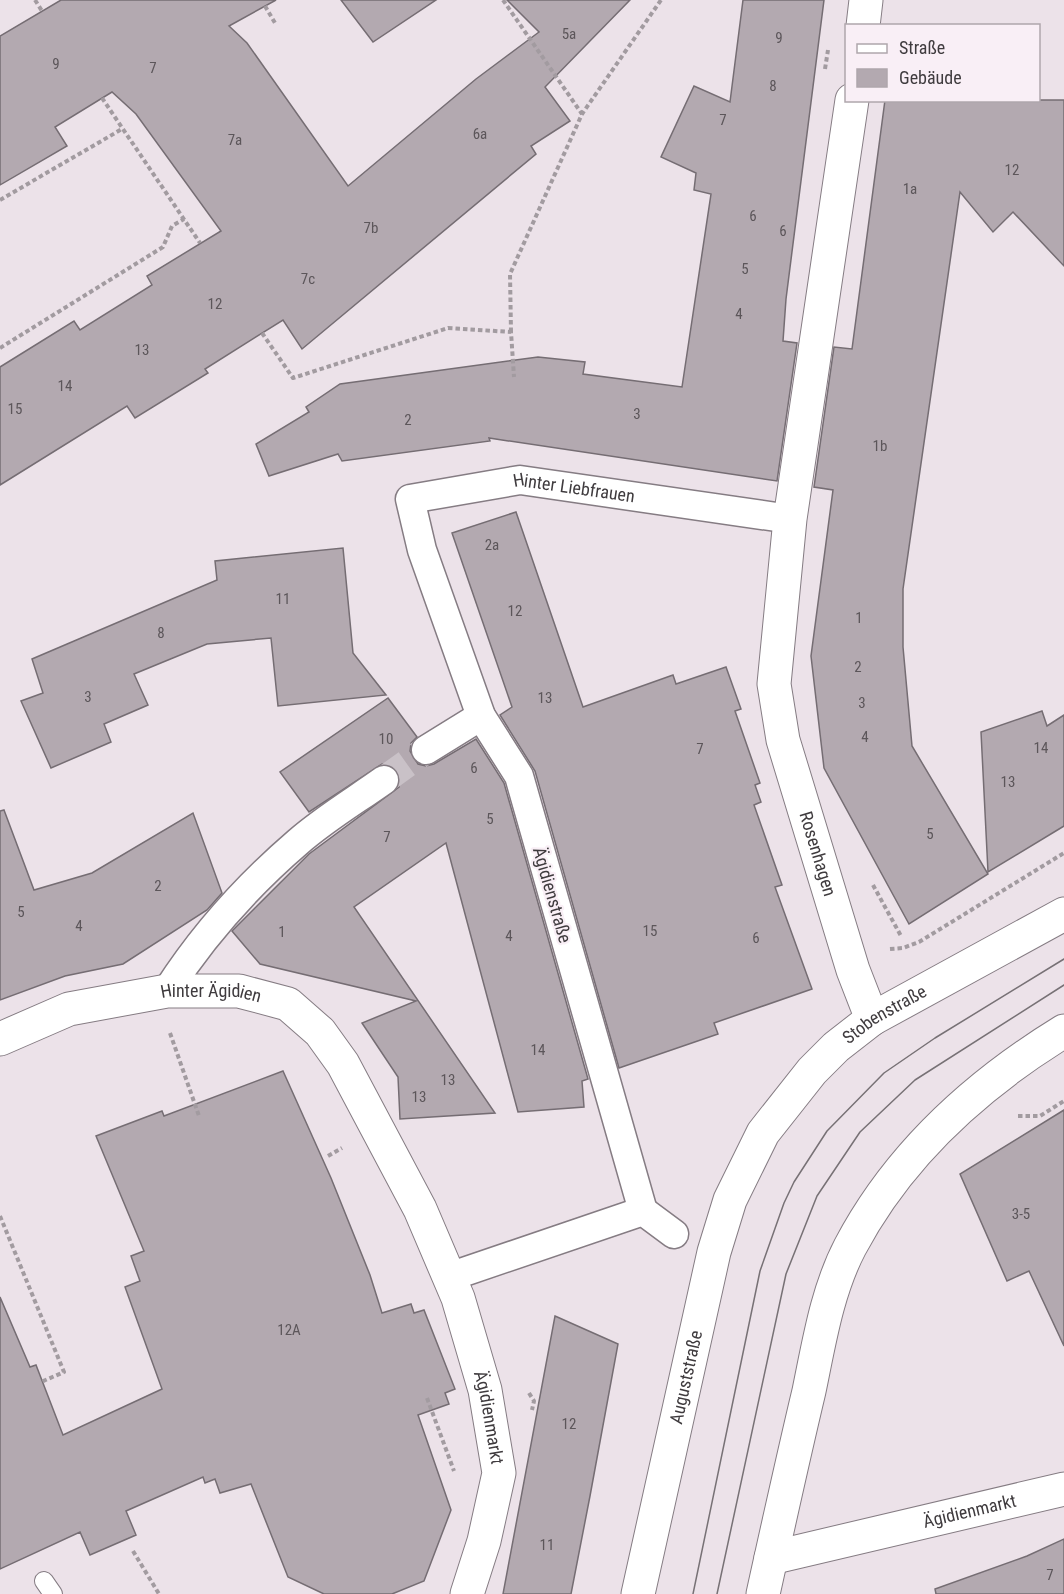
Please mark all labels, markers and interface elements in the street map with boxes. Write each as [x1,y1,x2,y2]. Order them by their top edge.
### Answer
legend [845,24,1040,102]
house number: 5a [562,25,576,43]
house number: 9 [775,29,783,47]
text: Straße [899,37,945,58]
house number: 9 [52,55,60,73]
house number: 7 [149,59,157,77]
text: Gebäude [899,67,962,88]
house number: 8 [769,77,777,95]
house number: 7 [719,111,727,129]
house number: 6a [473,125,487,143]
house number: 7a [228,131,242,149]
house number: 12 [1005,161,1019,179]
house number: 1a [903,180,917,198]
house number: 6 [749,207,757,225]
house number: 7b [364,219,378,237]
house number: 6 [779,222,787,240]
house number: 5 [741,260,749,278]
house number: 7c [301,270,315,288]
house number: 12 [208,295,222,313]
house number: 4 [735,305,743,323]
house number: 13 [135,341,149,359]
house number: 14 [58,377,72,395]
house number: 15 [8,400,22,418]
house number: 3 [633,405,641,423]
house number: 2 [404,411,412,429]
house number: 1b [873,437,887,455]
street label: Hinter Liebfrauen [511,468,636,506]
house number: 2a [485,536,499,554]
house number: 11 [276,590,290,608]
house number: 12 [508,602,522,620]
house number: 1 [855,609,863,627]
house number: 8 [157,624,165,642]
house number: 2 [854,658,862,676]
house number: 3 [84,688,92,706]
house number: 13 [538,689,552,707]
house number: 3 [858,694,866,712]
house number: 4 [861,728,869,746]
house number: 10 [379,730,393,748]
house number: 14 [1034,739,1048,757]
house number: 7 [696,740,704,758]
house number: 6 [470,759,478,777]
house number: 13 [1001,773,1015,791]
street label: Rosenhagen [795,809,841,898]
house number: 5 [486,810,494,828]
house number: 5 [926,825,934,843]
house number: 7 [383,828,391,846]
street label: Ägidienstraße [529,845,576,945]
house number: 2 [154,877,162,895]
house number: 5 [17,903,25,921]
house number: 4 [75,917,83,935]
house number: 15 [643,922,657,940]
house number: 1 [278,923,286,941]
house number: 4 [505,927,513,945]
house number: 6 [752,929,760,947]
street label: Hinter Ägidien [159,979,264,1006]
street label: Stobenstraße [838,980,930,1048]
house number: 14 [531,1041,545,1059]
house number: 13 [441,1071,455,1089]
house number: 13 [412,1088,426,1106]
house number: 3-5 [1012,1205,1030,1223]
house number: 12A [277,1321,301,1339]
street label: Auguststraße [665,1328,706,1426]
street label: Ägidienmarkt [470,1368,508,1466]
house number: 12 [562,1415,576,1433]
street label: Ägidienmarkt [921,1490,1018,1532]
house number: 11 [540,1536,554,1554]
house number: 7 [1046,1566,1054,1584]

